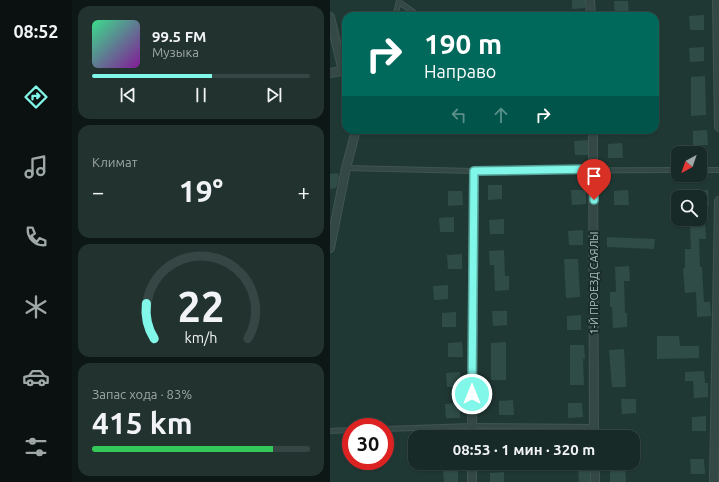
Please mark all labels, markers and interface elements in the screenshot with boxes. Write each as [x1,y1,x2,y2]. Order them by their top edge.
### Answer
text: 08:52 [13,21,59,41]
text: 99.5 FM [152,28,206,45]
icon: right [358,28,410,80]
text: 190 m [424,28,502,59]
text: Музыка [152,45,199,59]
text: Направо [424,61,496,81]
icon: directions [22,83,50,111]
icon: previous [117,84,139,106]
icon: pause [190,84,212,106]
icon: next [263,84,285,106]
icon: left [448,104,470,126]
icon: ahead [490,104,512,126]
icon: right [532,104,554,126]
north arrow [671,146,707,182]
map controls [671,146,707,226]
icon: music [22,153,50,181]
text: Климат [92,155,137,169]
pin [577,159,611,200]
icon: arrive [583,165,605,187]
text: 19° [179,174,223,208]
text: − [92,179,104,204]
text: + [298,179,310,204]
button: search [671,190,707,226]
icon: phone [22,223,50,251]
street label: 1-Й ПРОЕЗД САЯЛЫ [588,232,600,334]
text: 22 [178,282,224,329]
icon: climate [22,293,50,321]
text: km/h [185,329,217,345]
icon: car [22,363,50,391]
position arrow [451,373,493,415]
text: Запас хода · 83% [92,387,192,401]
text: 415 km [92,406,193,440]
speed limit sign: 30 [342,418,394,470]
icon: filters [22,433,50,461]
text: 08:53 · 1 мин · 320 m [453,441,595,458]

